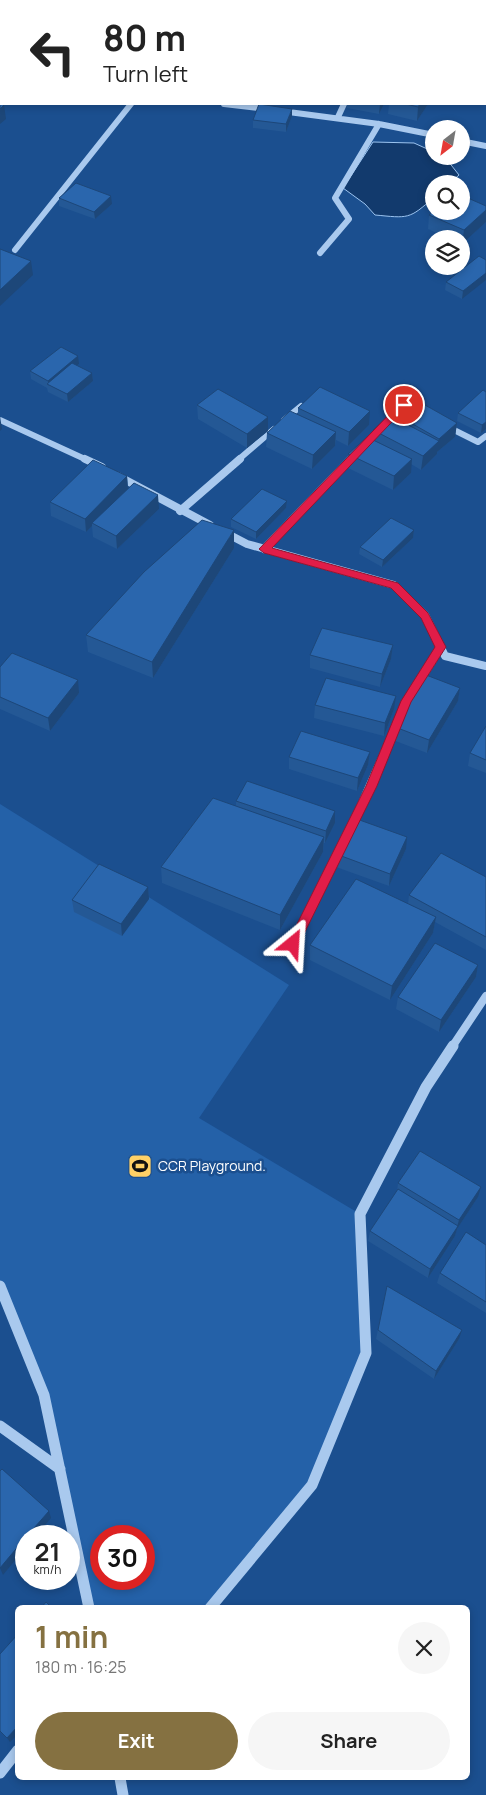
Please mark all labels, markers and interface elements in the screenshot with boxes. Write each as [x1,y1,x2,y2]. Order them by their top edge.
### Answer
text: 80 m [103,14,186,62]
icon: left [20,20,85,85]
text: Turn left [103,59,188,89]
north arrow [425,120,470,165]
map controls [425,120,470,275]
button: search [425,175,470,220]
button: layers [425,230,470,275]
pin [383,384,425,426]
icon: arrive [390,391,418,419]
position arrow [266,917,318,969]
sports icon: CCR Playground. [127,1153,153,1179]
place label: CCR Playground. [158,1156,266,1175]
speed limit sign: 30 [90,1525,155,1590]
text: 21 [35,1534,60,1569]
text: km/h [34,1561,61,1578]
text: 1 min [35,1616,108,1657]
button: close [398,1622,450,1674]
text: 180 m · 16:25 [35,1656,126,1678]
button: Exit [35,1712,238,1770]
button: Share [248,1712,450,1770]

